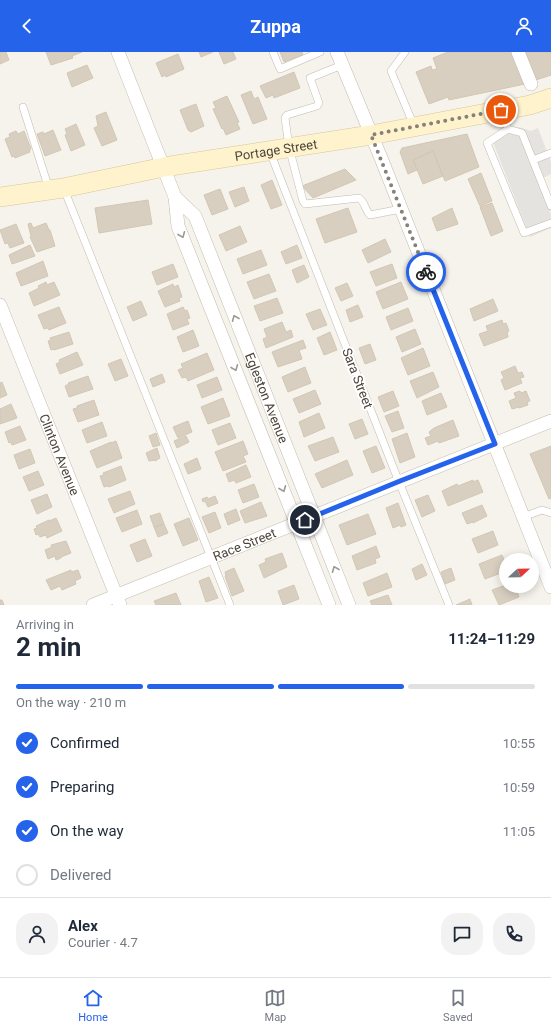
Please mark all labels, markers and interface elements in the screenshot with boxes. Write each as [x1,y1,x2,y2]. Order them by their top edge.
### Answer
icon: back [16,15,38,37]
icon: person [513,15,535,37]
text: Zuppa [250,16,301,37]
pin [484,93,518,127]
icon: bag [490,99,512,121]
street label: Portage Street [234,136,318,164]
one-way arrow [177,231,185,238]
courier [406,252,446,292]
icon: bike [415,261,437,283]
one-way arrow [231,314,239,321]
street label: Sara Street [339,346,376,411]
street label: Egleston Avenue [242,351,291,445]
one-way arrow [230,365,238,372]
street label: Clinton Avenue [36,412,82,498]
one-way arrow [279,486,287,493]
pin [288,503,322,537]
icon: home [294,509,316,531]
street label: Race Street [211,525,278,564]
north arrow [499,553,539,593]
map controls [499,553,539,593]
one-way arrow [331,565,339,572]
text: Arriving in [16,617,74,632]
text: 11:24–11:29 [448,630,535,648]
text: 2 min [16,632,81,662]
text: On the way · 210 m [16,695,126,710]
icon: check [16,732,38,754]
text: Confirmed [50,734,120,752]
text: 10:55 [503,736,535,751]
icon: check [16,776,38,798]
text: Preparing [50,778,114,796]
text: 10:59 [503,780,535,795]
icon: check [16,820,38,842]
text: On the way [50,822,124,840]
text: 11:05 [503,824,535,839]
text: Delivered [50,866,112,884]
button: person [16,913,58,955]
button: chat [441,913,483,955]
button: phone [493,913,535,955]
text: Alex [68,917,98,935]
text: Courier · 4.7 [68,935,138,950]
tab: Home [78,987,108,1024]
tab: Map [264,987,286,1024]
tab: Saved [443,987,473,1024]

